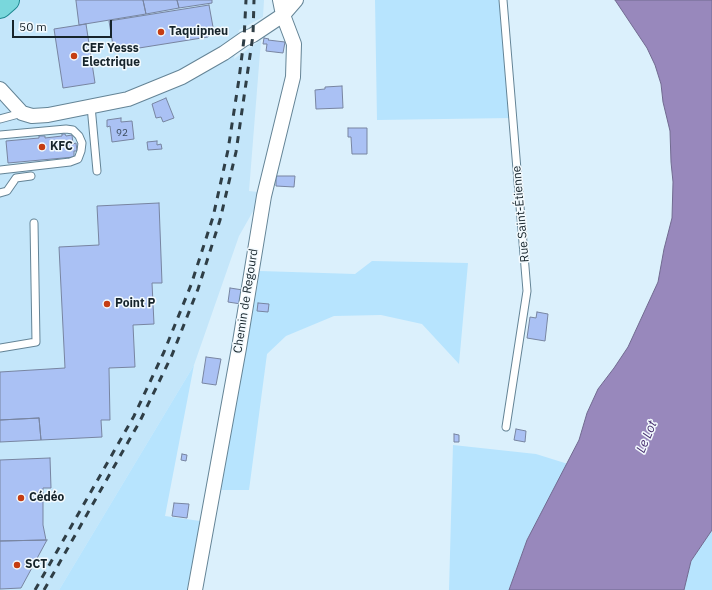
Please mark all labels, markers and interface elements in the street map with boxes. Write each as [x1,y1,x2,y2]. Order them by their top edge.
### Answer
scale bar [14,12,114,38]
text: 50 m [19,19,47,34]
place label: Taquipneu [169,25,228,39]
marker: Taquipneu [156,27,166,37]
place label: CEF Yesss Electrique [82,42,140,70]
marker: CEF Yesss Electrique [69,51,79,61]
house number: 92 [116,127,128,139]
place label: KFC [50,140,73,154]
marker: KFC [37,142,47,152]
street label: Rue Saint-Étienne [510,165,532,263]
street label: Chemin de Regourd [231,248,261,354]
place label: Point P [115,297,155,311]
marker: Point P [102,299,112,309]
water label: Le Lot [633,419,661,455]
place label: Cédéo [29,491,64,505]
marker: Cédéo [16,493,26,503]
place label: SCT [25,558,47,572]
marker: SCT [12,560,22,570]

